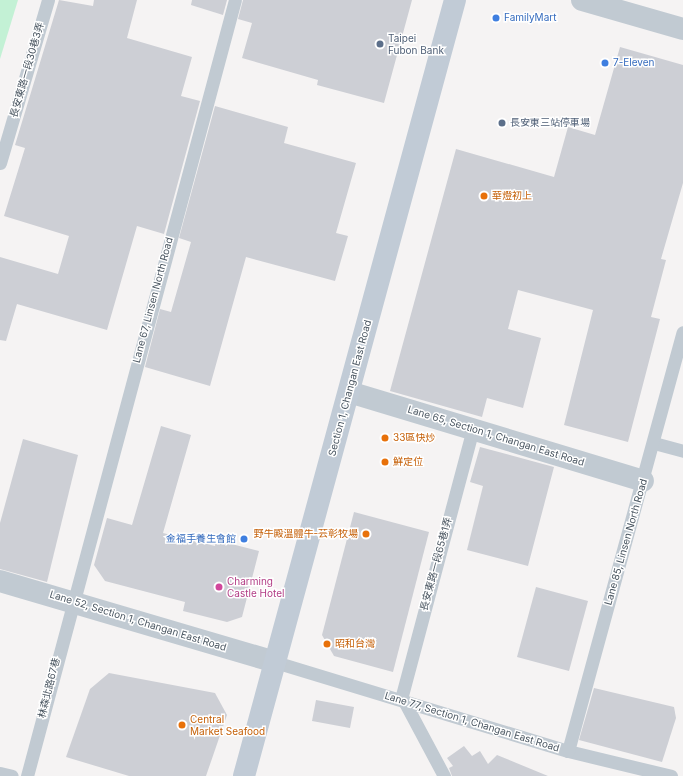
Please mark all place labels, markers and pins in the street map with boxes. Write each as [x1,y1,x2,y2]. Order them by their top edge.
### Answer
place label: FamilyMart [504,12,556,24]
marker: FamilyMart [491,13,501,23]
place label: Taipei Fubon Bank [388,32,444,56]
marker: Taipei Fubon Bank [375,39,385,49]
place label: 7-Eleven [613,57,654,69]
marker: 7-Eleven [600,58,610,68]
place label: 長安東三站停車場 [510,117,590,129]
marker: 長安東三站停車場 [497,118,507,128]
place label: 華燈初上 [492,190,532,202]
marker: 華燈初上 [479,191,489,201]
place label: 33區快炒 [393,432,435,444]
marker: 33區快炒 [380,433,390,443]
place label: 鮮定位 [393,456,423,468]
marker: 鮮定位 [380,457,390,467]
place label: 野牛殿溫體牛-芸彰牧場 [253,528,358,540]
marker: 野牛殿溫體牛-芸彰牧場 [361,529,371,539]
place label: 金福手養生會館 [166,533,236,545]
marker: 金福手養生會館 [239,534,249,544]
place label: Charming Castle Hotel [227,575,284,598]
marker: Charming Castle Hotel [214,582,224,592]
place label: 昭和台灣 [335,638,375,650]
marker: 昭和台灣 [322,639,332,649]
place label: Central Market Seafood [190,713,265,736]
marker: Central Market Seafood [177,720,187,730]

